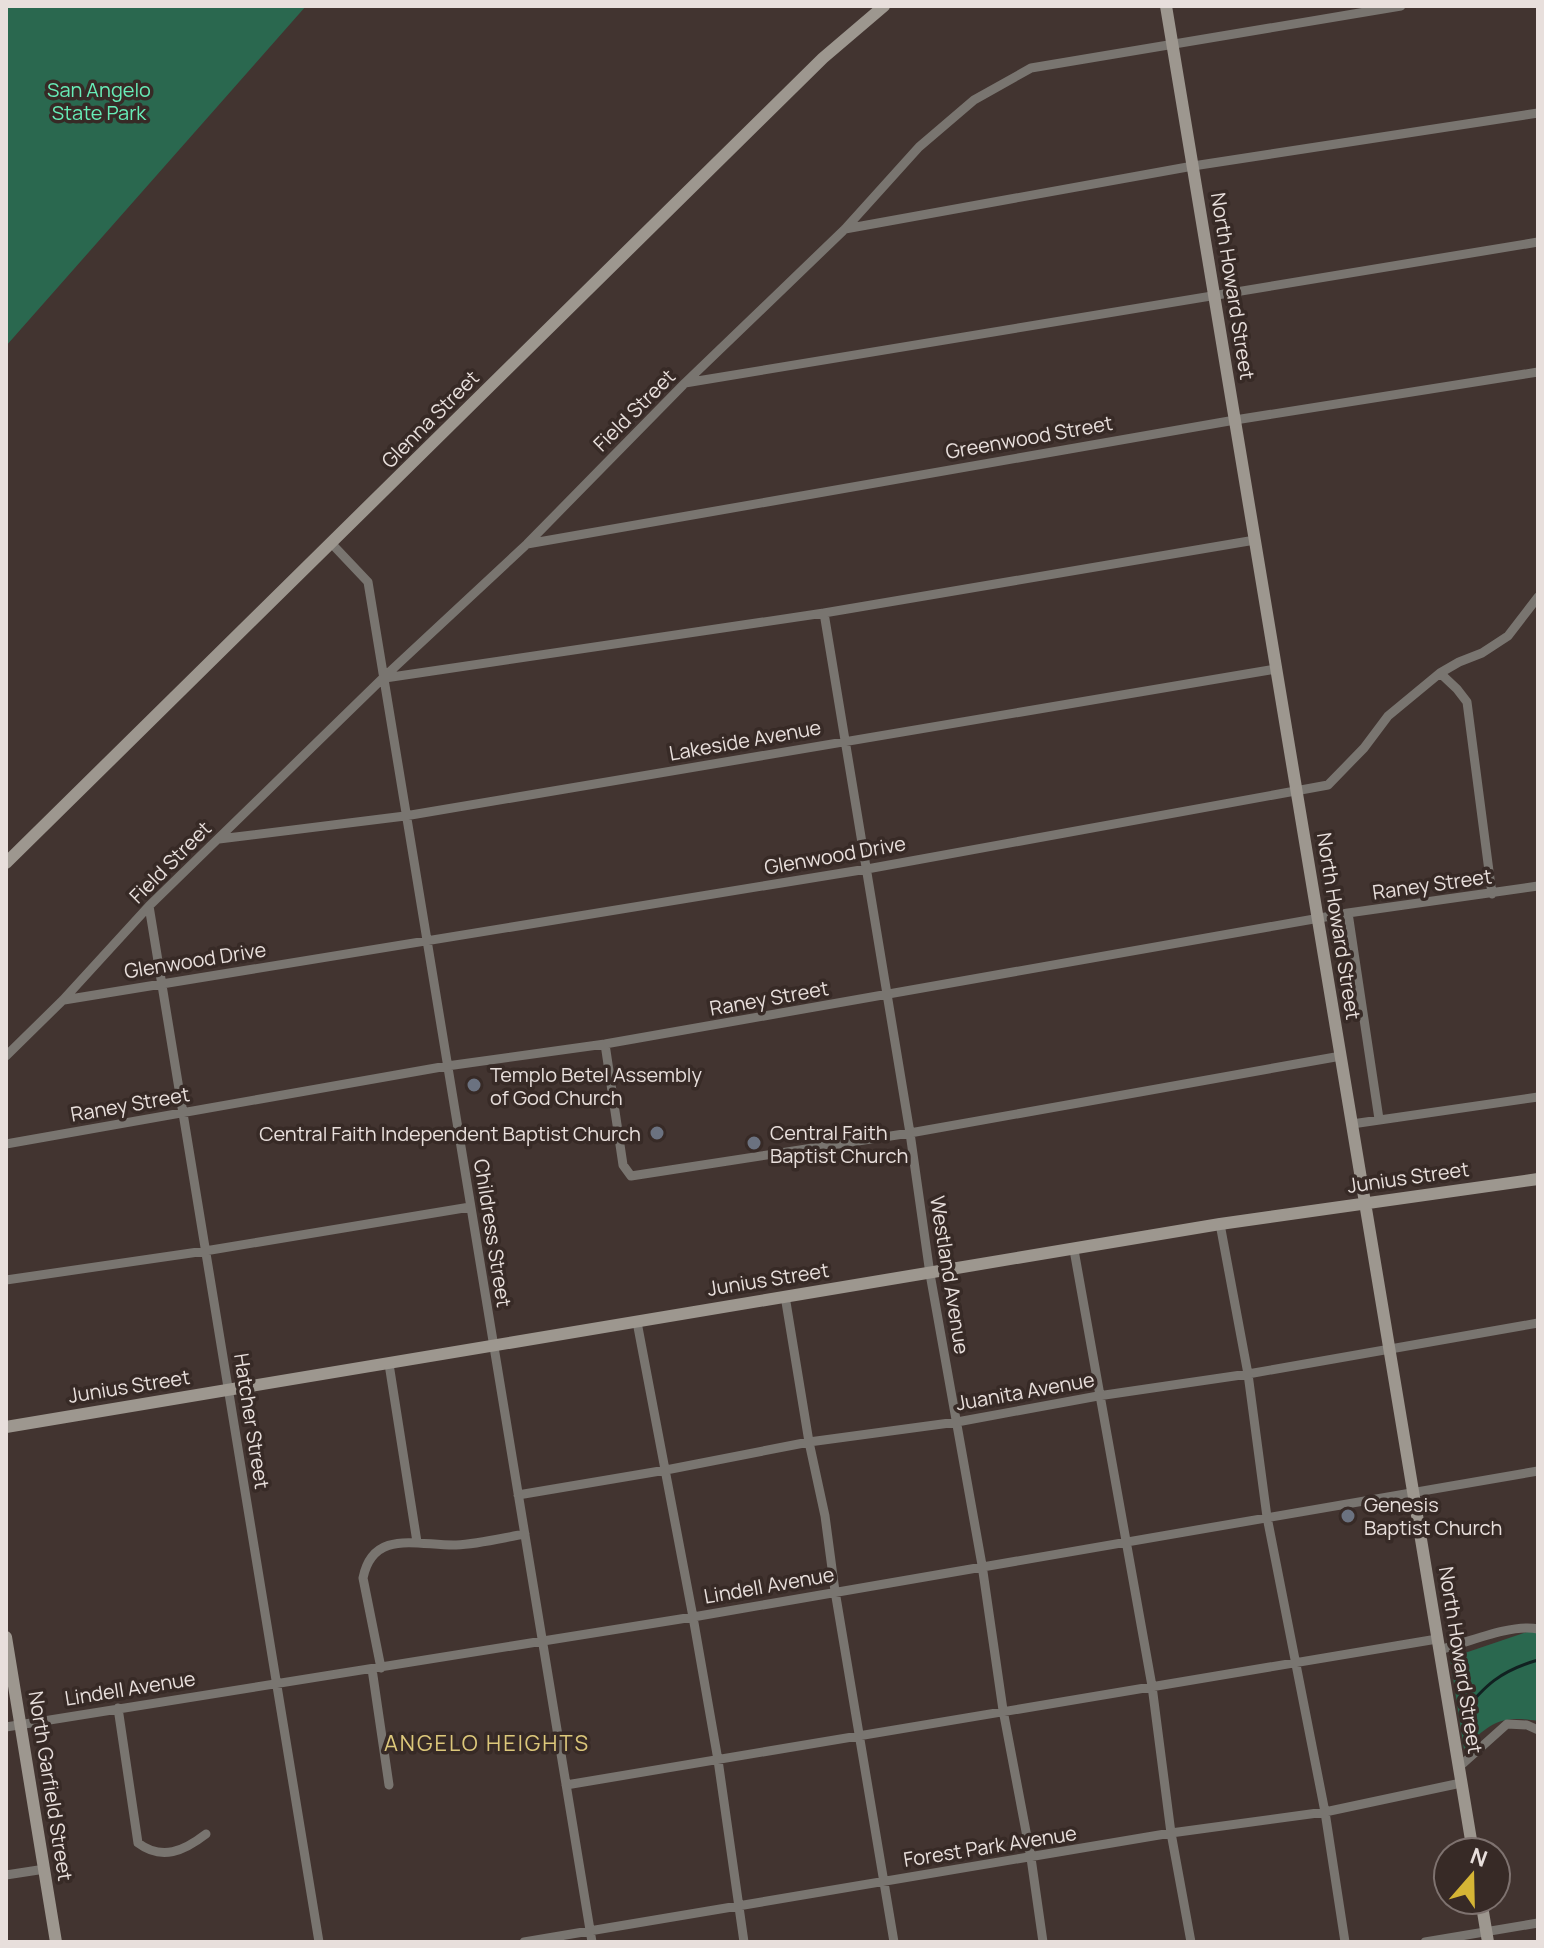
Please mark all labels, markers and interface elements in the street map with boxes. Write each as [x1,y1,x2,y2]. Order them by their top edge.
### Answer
park label: San Angelo State Park [47,76,151,126]
street label: North Howard Street [1205,190,1261,382]
street label: Field Street [587,363,681,457]
street label: Glenna Street [375,364,485,474]
street label: Greenwood Street [943,409,1115,465]
street label: Lakeside Avenue [667,713,823,767]
street label: Field Street [123,815,217,909]
street label: Glenwood Drive [762,829,908,881]
street label: North Howard Street [1311,830,1367,1022]
street label: Raney Street [1371,862,1493,906]
street label: Glenwood Drive [122,935,268,985]
street label: Raney Street [707,974,831,1022]
place label: Templo Betel Assembly of God Church [490,1061,702,1111]
marker: Templo Betel Assembly of God Church [465,1076,483,1094]
street label: Raney Street [68,1080,192,1128]
place label: Central Faith Baptist Church [770,1119,908,1169]
place label: Central Faith Independent Baptist Church [259,1120,641,1147]
marker: Central Faith Independent Baptist Church [648,1124,666,1142]
marker: Central Faith Baptist Church [745,1134,763,1152]
street label: Junius Street [1345,1155,1471,1199]
street label: Childress Street [468,1157,518,1309]
street label: Westland Avenue [924,1194,976,1356]
street label: Junius Street [705,1256,831,1302]
street label: Hatcher Street [228,1351,276,1491]
street label: Junius Street [66,1363,192,1409]
street label: Juanita Avenue [954,1366,1096,1416]
place label: Genesis Baptist Church [1364,1491,1502,1541]
marker: Genesis Baptist Church [1339,1507,1357,1525]
street label: Lindell Avenue [702,1560,836,1610]
street label: North Howard Street [1433,1564,1489,1756]
street label: Lindell Avenue [63,1664,197,1712]
street label: North Garfield Street [23,1689,79,1883]
district label: ANGELO HEIGHTS [384,1728,590,1758]
street label: Forest Park Avenue [901,1819,1079,1873]
north arrow [1432,1836,1512,1916]
text: N [1466,1840,1491,1874]

